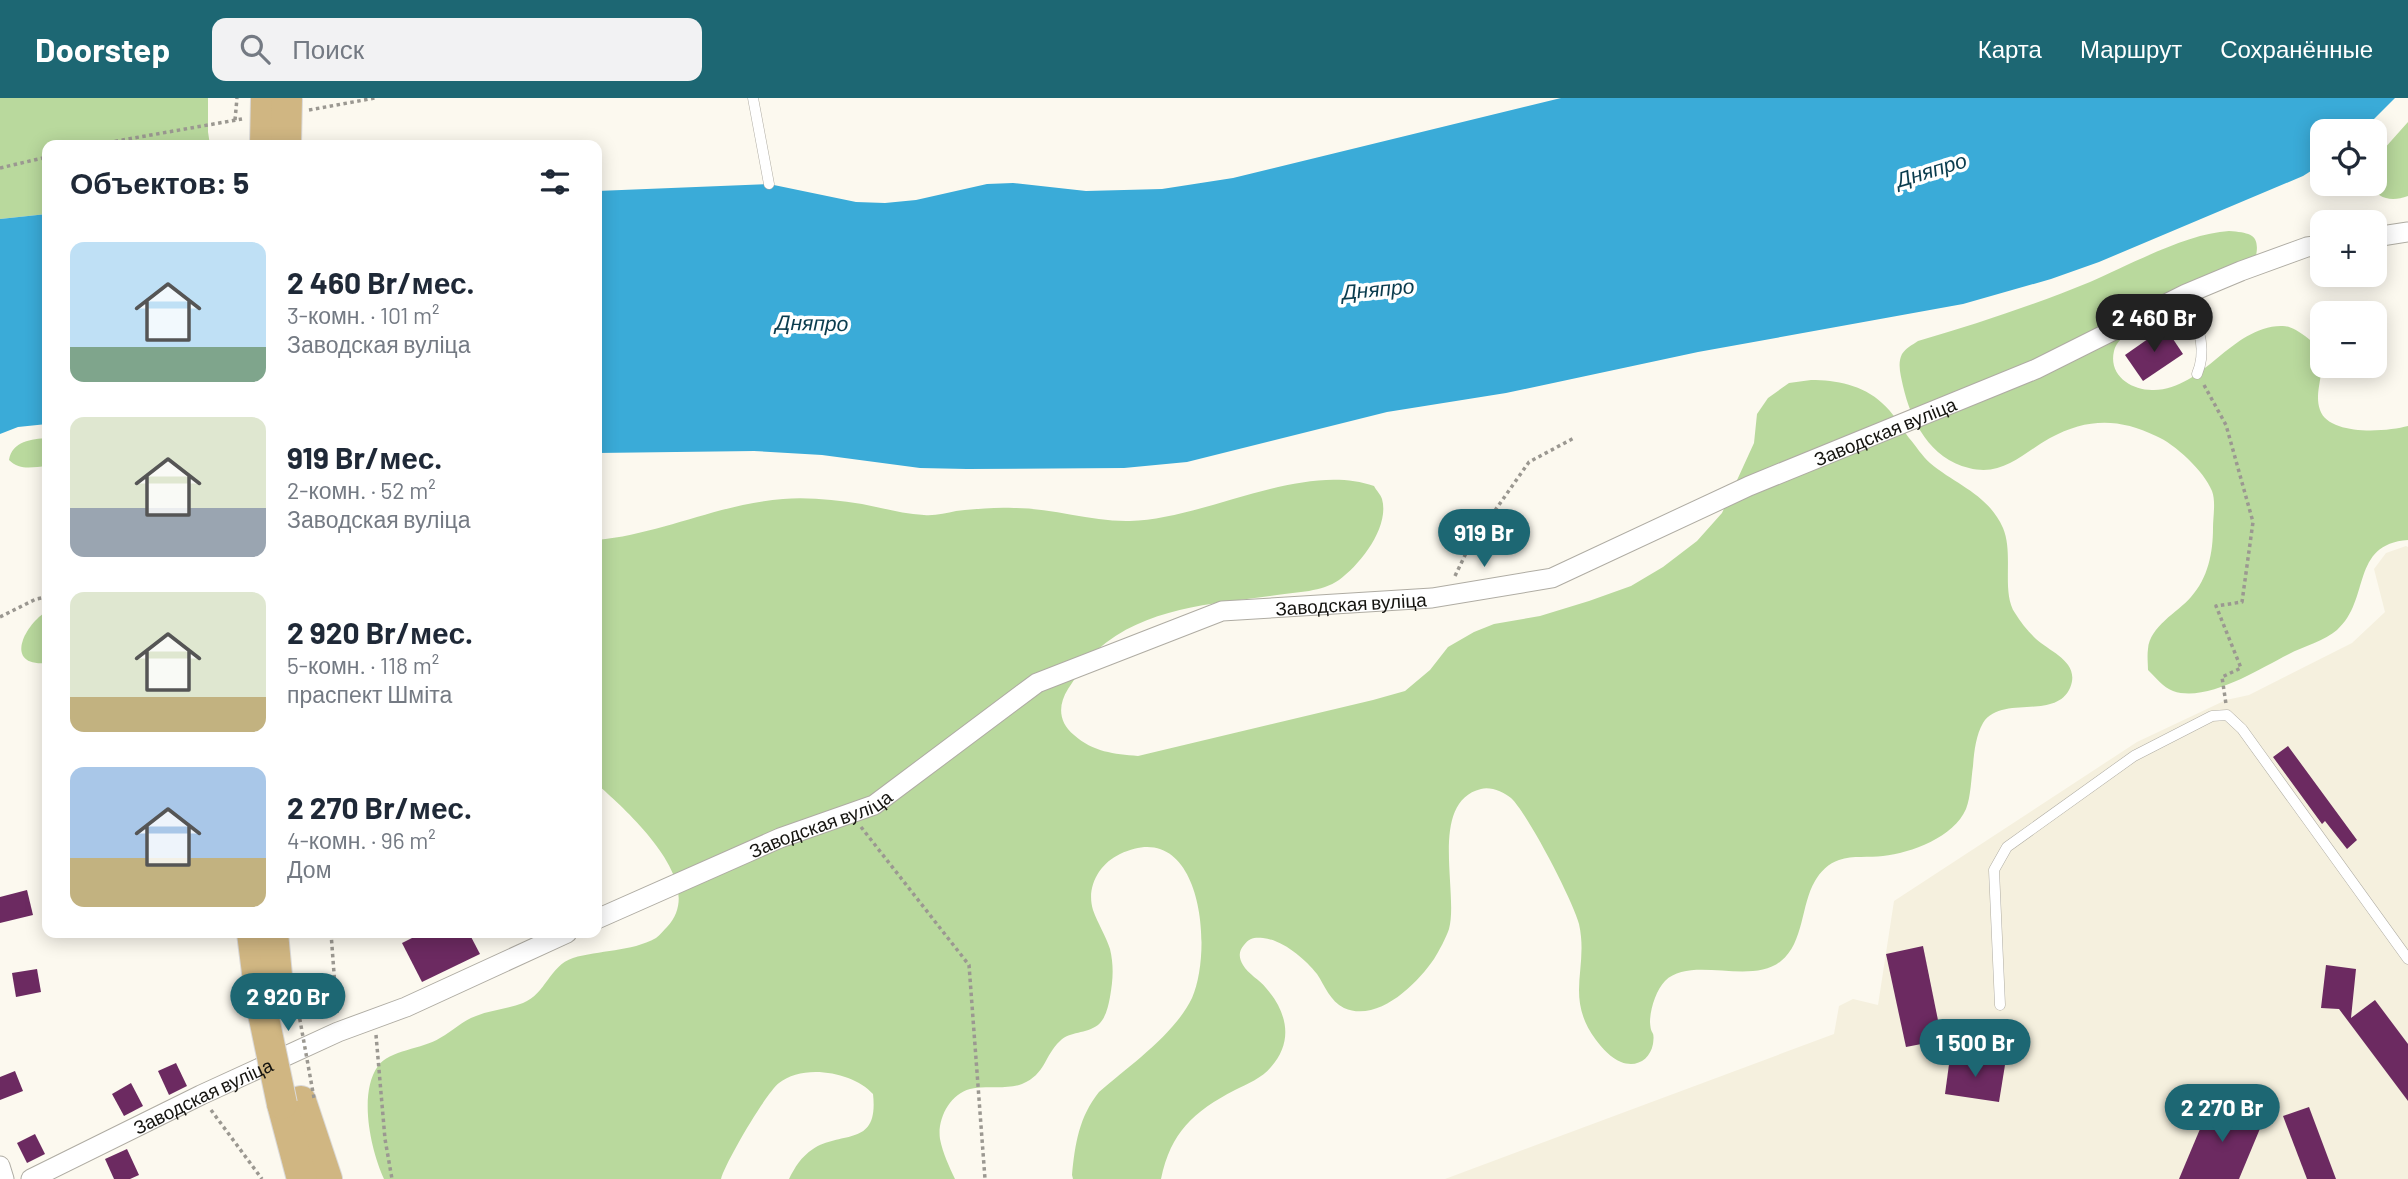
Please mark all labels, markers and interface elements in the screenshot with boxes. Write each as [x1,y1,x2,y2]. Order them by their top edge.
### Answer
search box [212,18,702,81]
text: Doorstep [35,29,170,69]
icon: search [236,30,274,68]
text: Поиск [292,33,364,64]
text: Карта [1978,34,2042,63]
text: Маршрут [2080,34,2182,63]
text: Сохранённые [2220,34,2373,63]
map controls [2310,119,2387,378]
button: locate [2310,119,2387,196]
water label: Дняпро [1891,146,1970,192]
icon: filters [536,163,574,201]
text: Объектов: 5 [70,164,249,200]
button: + [2310,210,2387,287]
text: 2 460 Br/мес. [287,264,475,300]
icon: home [126,270,210,354]
water label: Дняпро [1339,272,1416,304]
pin: 2 460 Br [2082,294,2226,354]
text: 3-комн. · 101 m² [287,301,440,329]
button: − [2310,301,2387,378]
text: 2 460 Br [2112,303,2196,331]
water label: Дняпро [774,309,849,335]
text: Заводская вуліца [287,330,470,358]
street label: Заводская вуліца [1810,391,1960,470]
text: 919 Br/мес. [287,439,442,475]
icon: home [126,445,210,529]
text: 2-комн. · 52 m² [287,476,436,504]
text: Заводская вуліца [287,505,470,533]
pin: 919 Br [1427,510,1541,569]
text: 919 Br [1454,518,1514,546]
street label: Заводская вуліца [1274,587,1428,619]
text: 2 920 Br/мес. [287,614,473,650]
icon: home [126,620,210,704]
text: 5-комн. · 118 m² [287,651,439,679]
text: праспект Шміта [287,680,452,708]
street label: Заводская вуліца [745,784,897,862]
text: 2 270 Br/мес. [287,789,472,825]
icon: home [126,795,210,879]
text: 4-комн. · 96 m² [287,826,436,854]
text: Дом [287,855,331,883]
pin: 2 920 Br [216,974,360,1033]
text: 2 920 Br [246,982,330,1010]
pin: 1 500 Br [1903,1020,2047,1079]
text: 1 500 Br [1935,1028,2015,1056]
street label: Заводская вуліца [129,1052,276,1138]
pin: 2 270 Br [2150,1084,2294,1144]
text: 2 270 Br [2181,1093,2263,1121]

